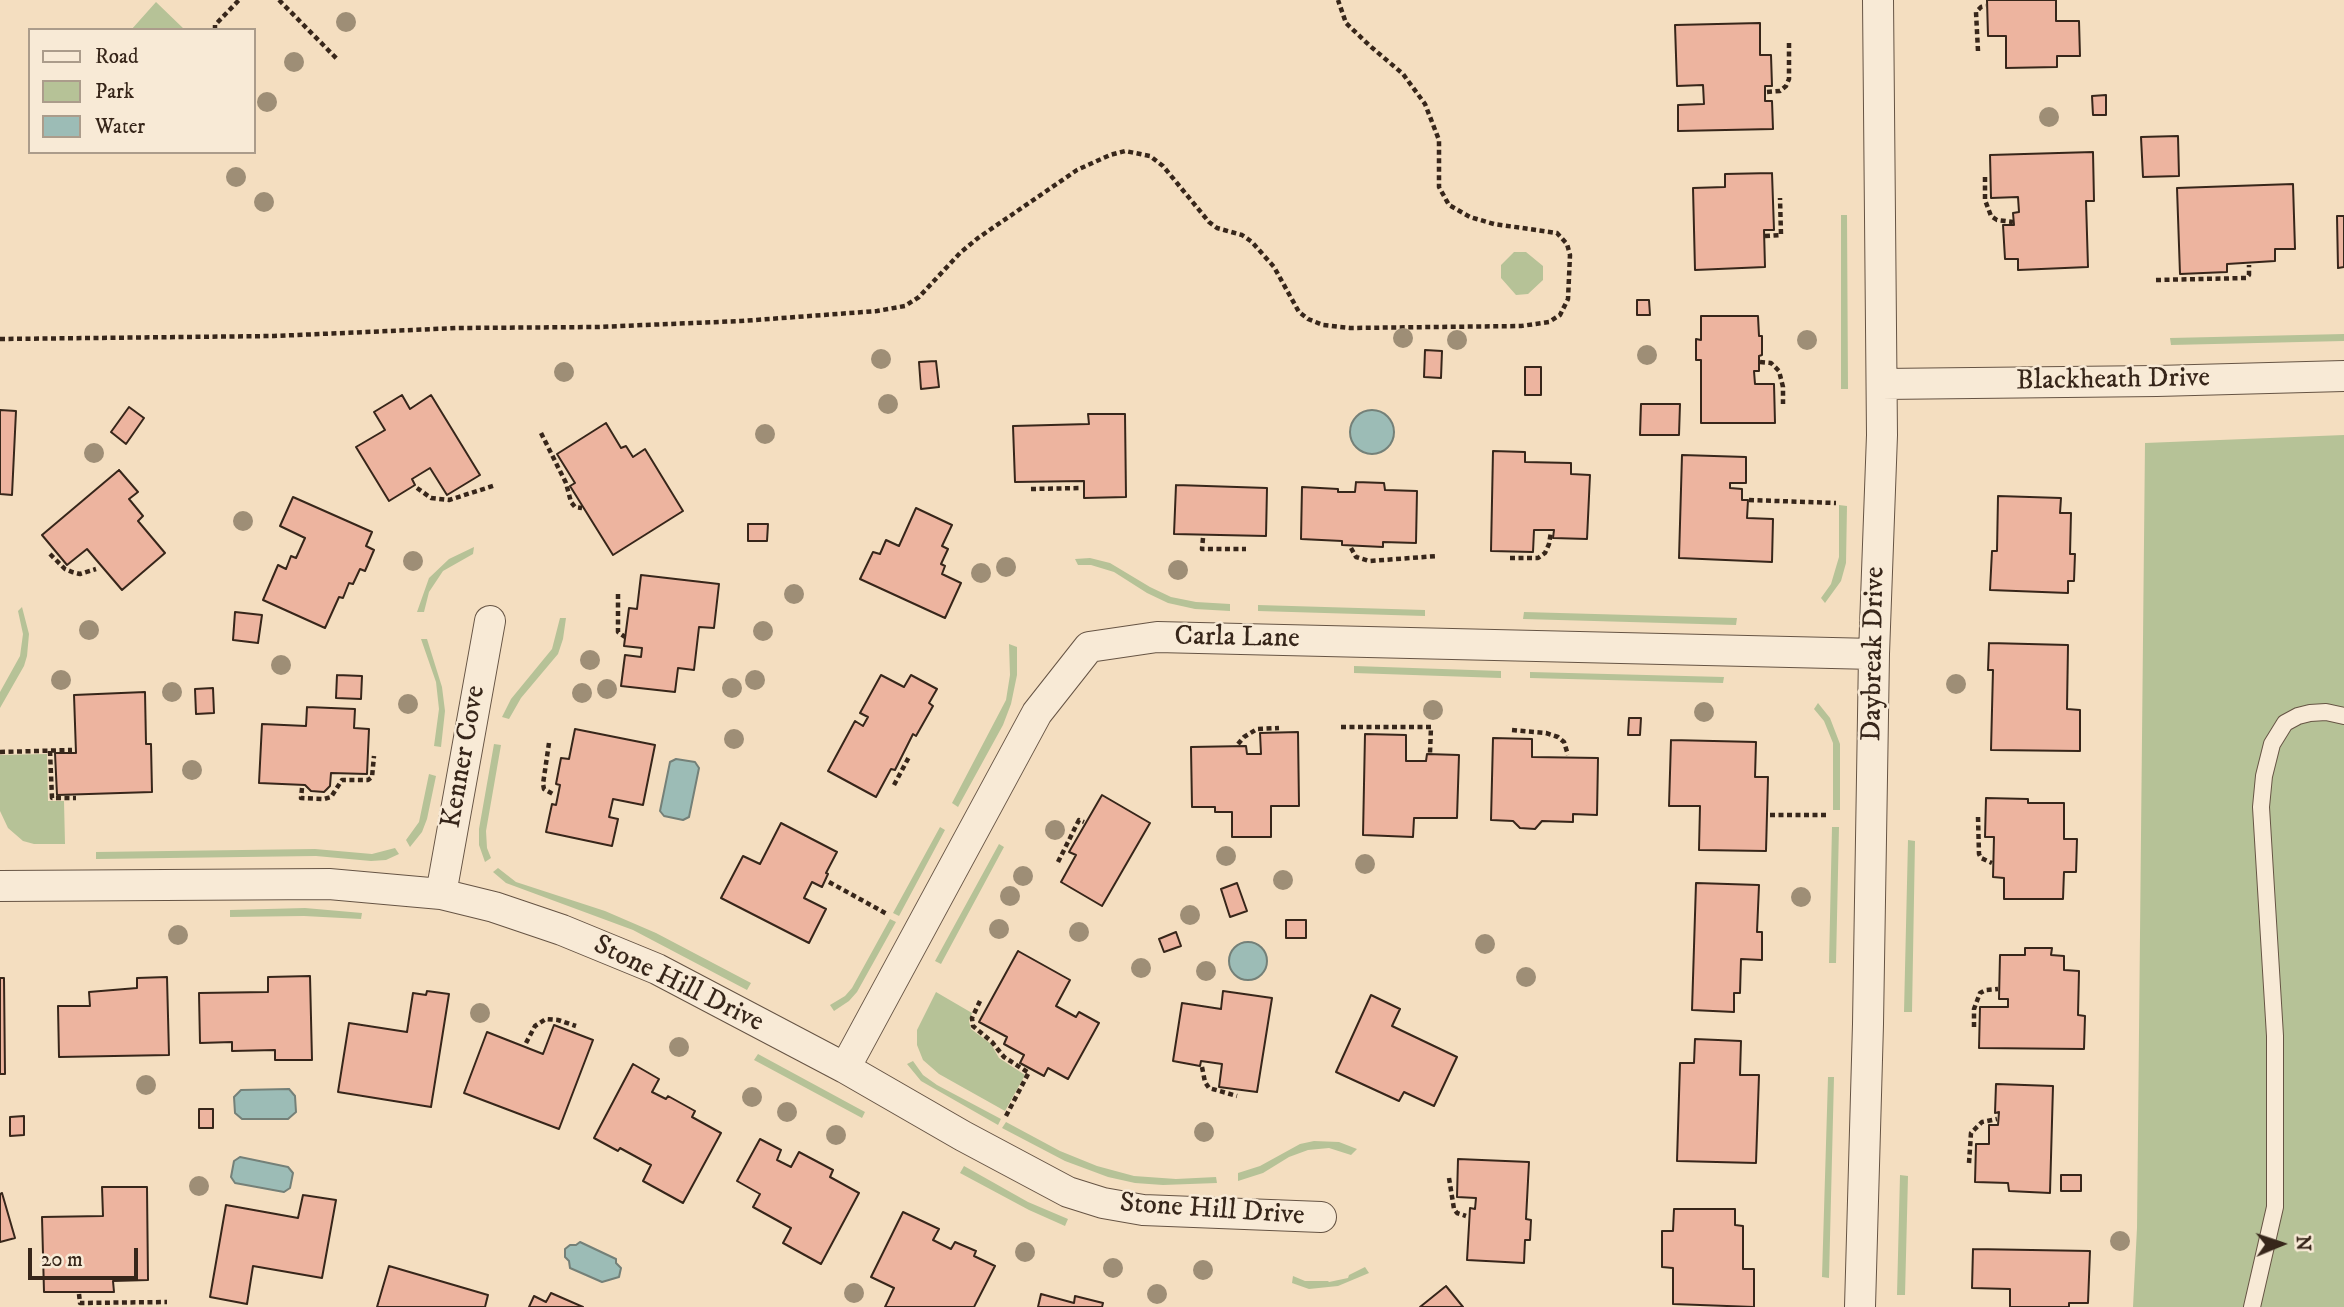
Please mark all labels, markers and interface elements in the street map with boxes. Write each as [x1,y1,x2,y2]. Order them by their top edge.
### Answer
legend [28,28,256,154]
text: Road [95,44,139,70]
text: Park [95,79,134,105]
text: Water [95,114,145,140]
street label: Blackheath Drive [2016,363,2210,399]
street label: Daybreak Drive [1857,566,1893,742]
street label: Carla Lane [1174,621,1300,657]
street label: Kenner Cove [436,683,494,831]
street label: Stone Hill Drive [587,929,769,1041]
street label: Stone Hill Drive [1118,1188,1306,1234]
north arrow [2246,1209,2316,1279]
scale bar [32,1234,142,1278]
text: N [2291,1235,2314,1251]
text: 20 m [41,1247,83,1273]

